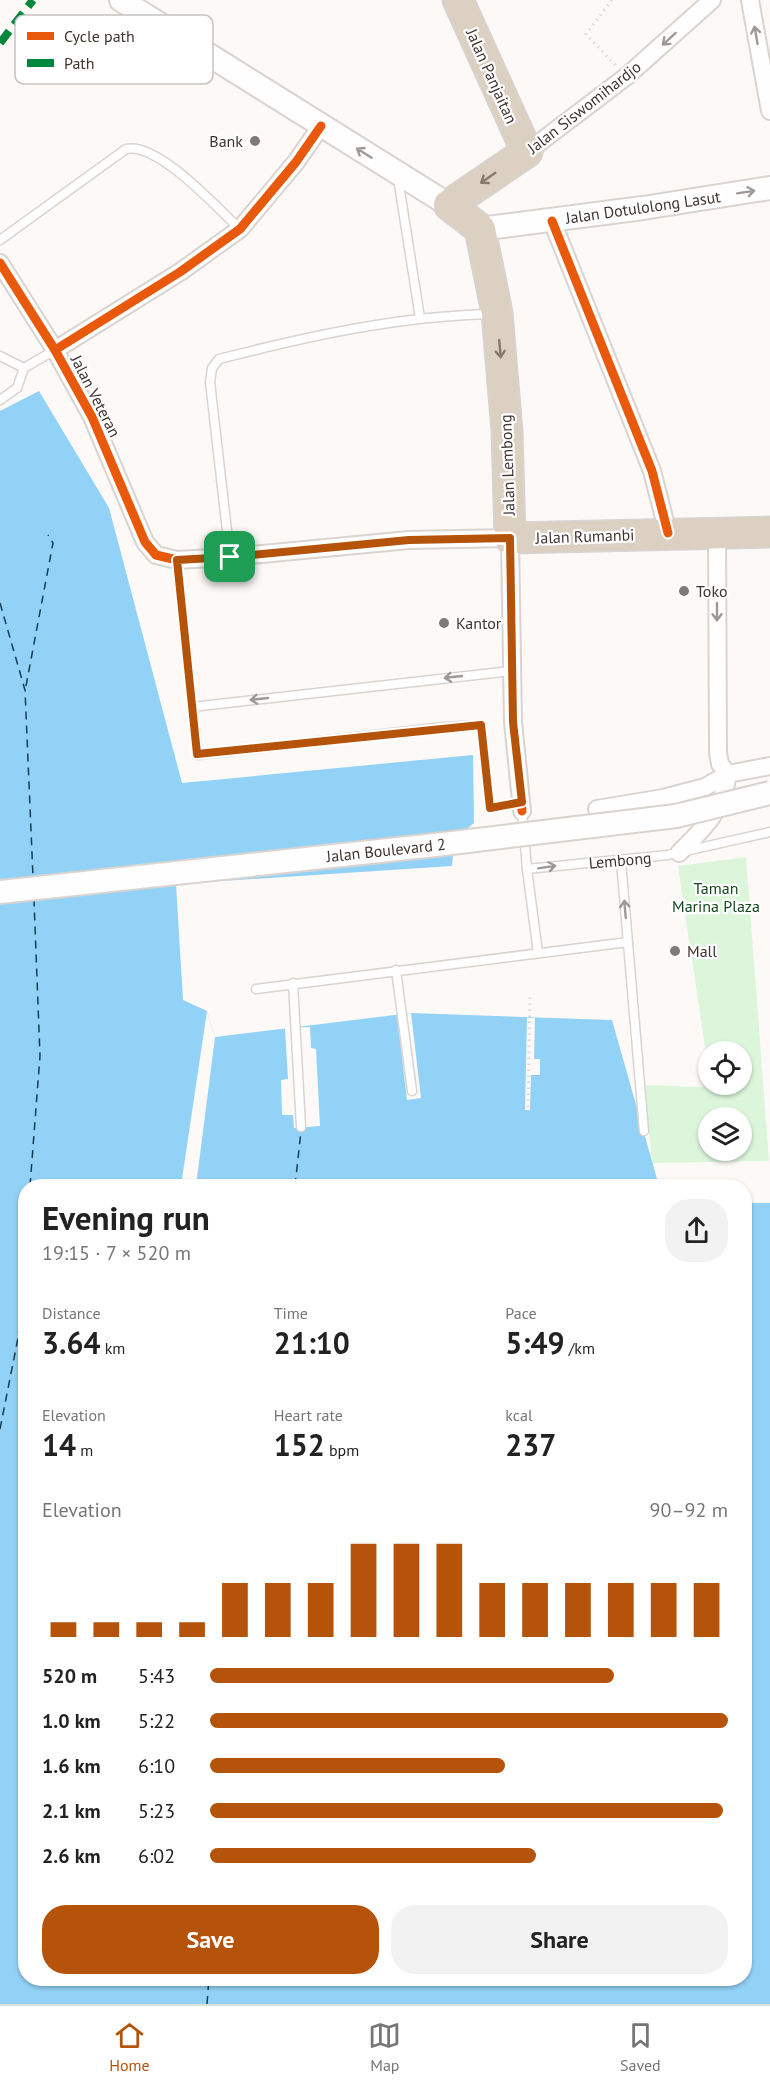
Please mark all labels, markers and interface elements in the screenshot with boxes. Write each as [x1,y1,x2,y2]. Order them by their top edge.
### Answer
legend [15,15,213,84]
street label: Jalan Panjaitan [462,24,522,127]
text: Cycle path [64,26,135,46]
one-way arrow [750,26,761,45]
one-way arrow [661,32,676,46]
text: Path [64,53,95,73]
street label: Jalan Siswomihardjo [522,56,645,158]
place label: Bank [209,131,243,151]
marker: Bank [248,134,262,148]
one-way arrow [355,146,372,159]
one-way arrow [480,172,497,184]
street label: Jalan Dotulolong Lasut [563,186,722,228]
one-way arrow [736,186,755,197]
one-way arrow [495,338,506,358]
street label: Jalan Veteran [66,351,125,440]
street label: Jalan Lembong [495,414,519,517]
street label: Jalan Rumanbi [534,524,635,548]
pin [204,531,255,582]
icon: arrive [213,540,246,573]
place label: Toko [696,581,727,601]
marker: Toko [677,584,691,598]
one-way arrow [711,602,723,622]
place label: Kantor [456,613,502,633]
marker: Kantor [437,616,451,630]
one-way arrow [444,672,464,683]
one-way arrow [250,694,270,705]
street label: Jalan Boulevard 2 [324,834,447,866]
street label: Lembong [588,847,652,873]
one-way arrow [537,861,557,872]
park label: Taman Marina Plaza [672,878,760,916]
one-way arrow [619,900,630,920]
place label: Mall [687,941,717,961]
marker: Mall [668,944,682,958]
map controls [698,1041,752,1161]
button: locate [698,1041,752,1095]
button: layers [698,1107,752,1161]
text: Evening run [42,1196,210,1239]
button: share [665,1199,728,1262]
text: 19:15 · 7 × 520 m [42,1240,191,1266]
text: Distance [42,1303,101,1323]
text: Time [274,1303,308,1323]
text: Pace [505,1303,537,1323]
text: 3.64 [42,1323,100,1362]
text: 21:10 [274,1323,350,1362]
text: 5:49 [505,1323,564,1362]
text: km [100,1338,125,1358]
text: /km [564,1338,595,1358]
text: Elevation [42,1405,106,1425]
text: Heart rate [274,1405,343,1425]
text: kcal [505,1405,533,1425]
text: 14 [42,1425,76,1464]
text: 152 [274,1425,325,1464]
text: 237 [505,1425,556,1464]
text: m [76,1440,93,1460]
text: bpm [325,1440,359,1460]
text: Elevation [42,1497,122,1523]
text: 90–92 m [650,1497,728,1523]
text: 520 m [42,1663,97,1689]
text: 5:43 [138,1663,175,1689]
text: 1.0 km [42,1708,101,1734]
text: 5:22 [138,1708,175,1734]
text: 1.6 km [42,1753,101,1779]
text: 6:10 [138,1753,175,1779]
text: 2.1 km [42,1798,101,1824]
text: 5:23 [138,1798,175,1824]
text: 2.6 km [42,1843,101,1869]
text: 6:02 [138,1843,175,1869]
button: Save [42,1905,379,1974]
button: Share [391,1905,728,1974]
tab: Home [109,2019,150,2075]
tab: Map [368,2019,401,2075]
tab: Saved [620,2019,661,2075]

